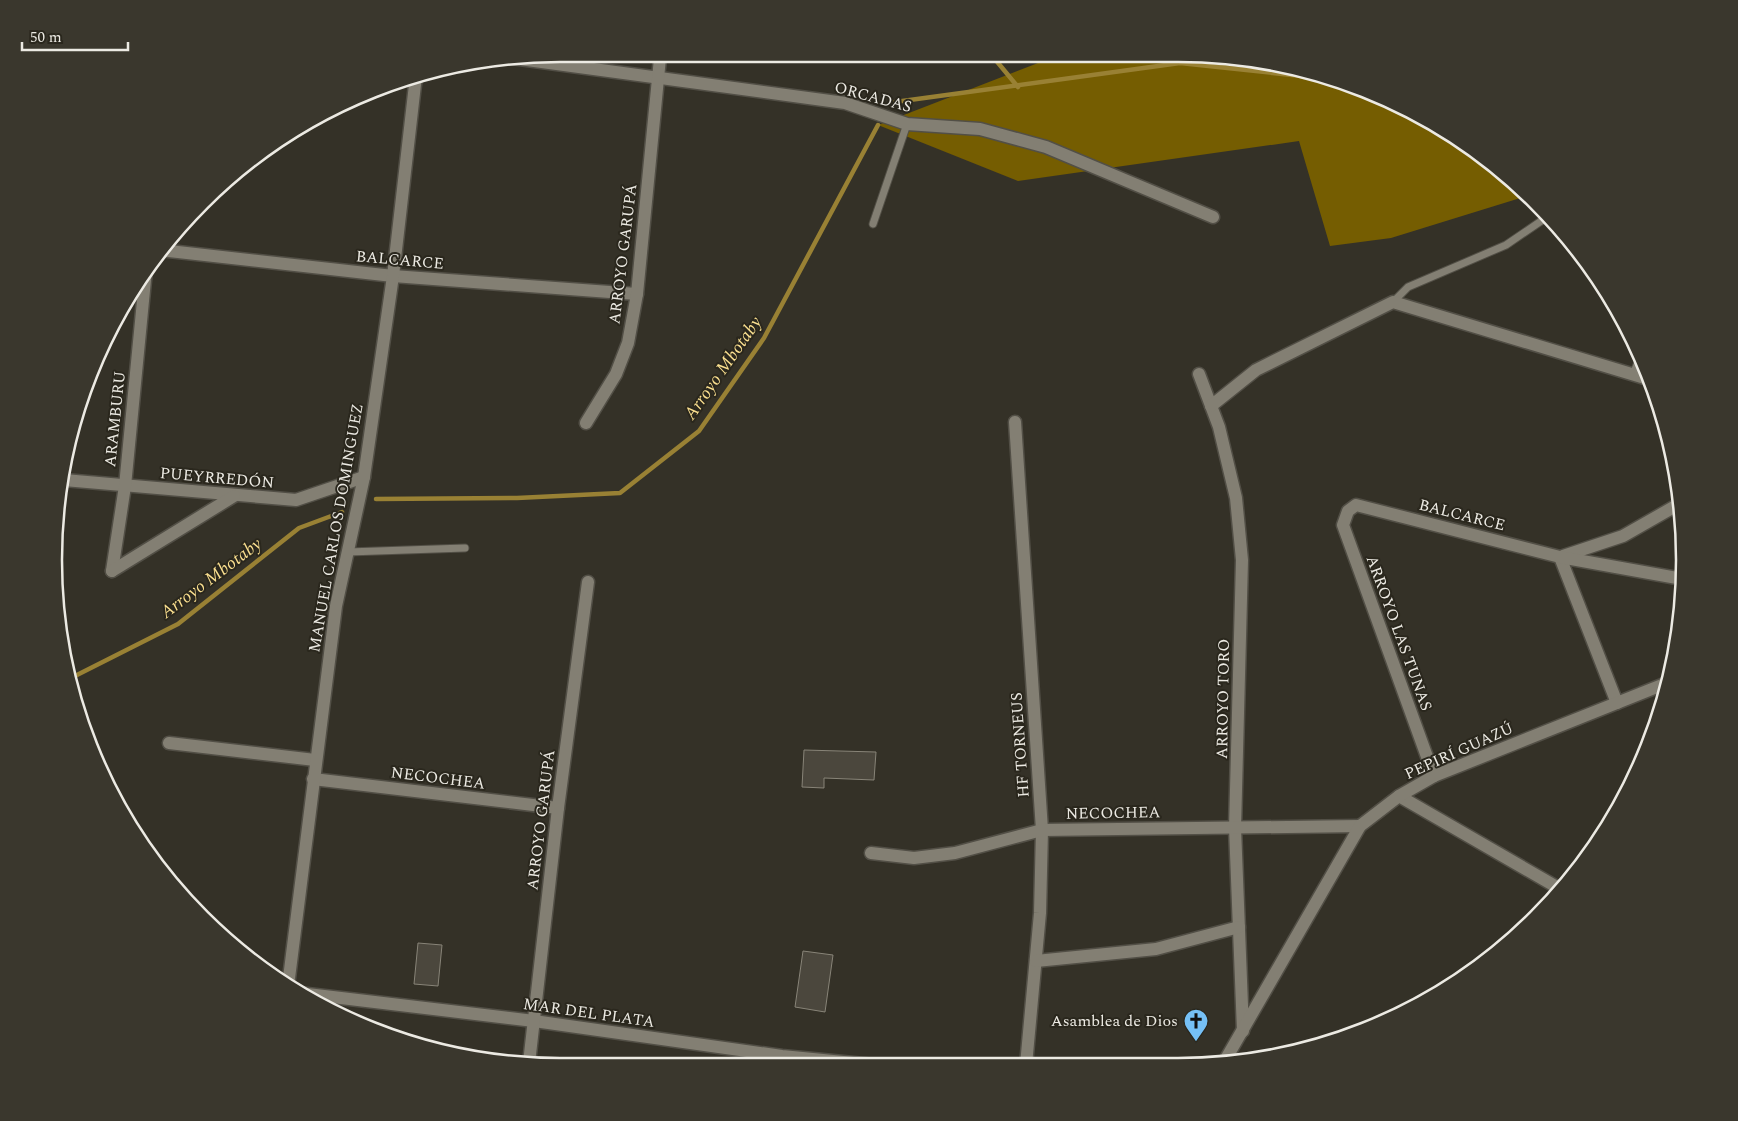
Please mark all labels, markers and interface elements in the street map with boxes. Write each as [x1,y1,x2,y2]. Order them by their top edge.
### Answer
scale bar [22,20,129,52]
text: 50 m [30,26,62,49]
street label: ORCADAS [832,75,914,119]
street label: ARROYO GARUPÁ [602,182,644,326]
street label: BALCARCE [355,244,445,276]
water label: Arroyo Mbotaby [677,311,769,426]
street label: ARAMBURU [98,370,132,468]
street label: MANUEL CARLOS DOMINGUEZ [302,402,370,654]
street label: PUEYRREDÓN [159,461,275,495]
street label: BALCARCE [1416,493,1508,537]
water label: Arroyo Mbotaby [154,531,267,626]
street label: ARROYO LAS TUNAS [1360,552,1438,714]
street label: ARROYO TORO [1210,639,1236,759]
street label: HF TORNEUS [1004,692,1036,798]
street label: PEPIRÍ GUAZÚ [1400,716,1518,786]
street label: ARROYO GARUPÁ [520,748,562,892]
street label: NECOCHEA [390,760,486,796]
street label: NECOCHEA [1065,800,1161,826]
street label: MAR DEL PLATA [522,992,656,1034]
church icon: Asamblea de Dios [1183,1008,1209,1042]
place label: Asamblea de Dios [1051,1009,1178,1033]

